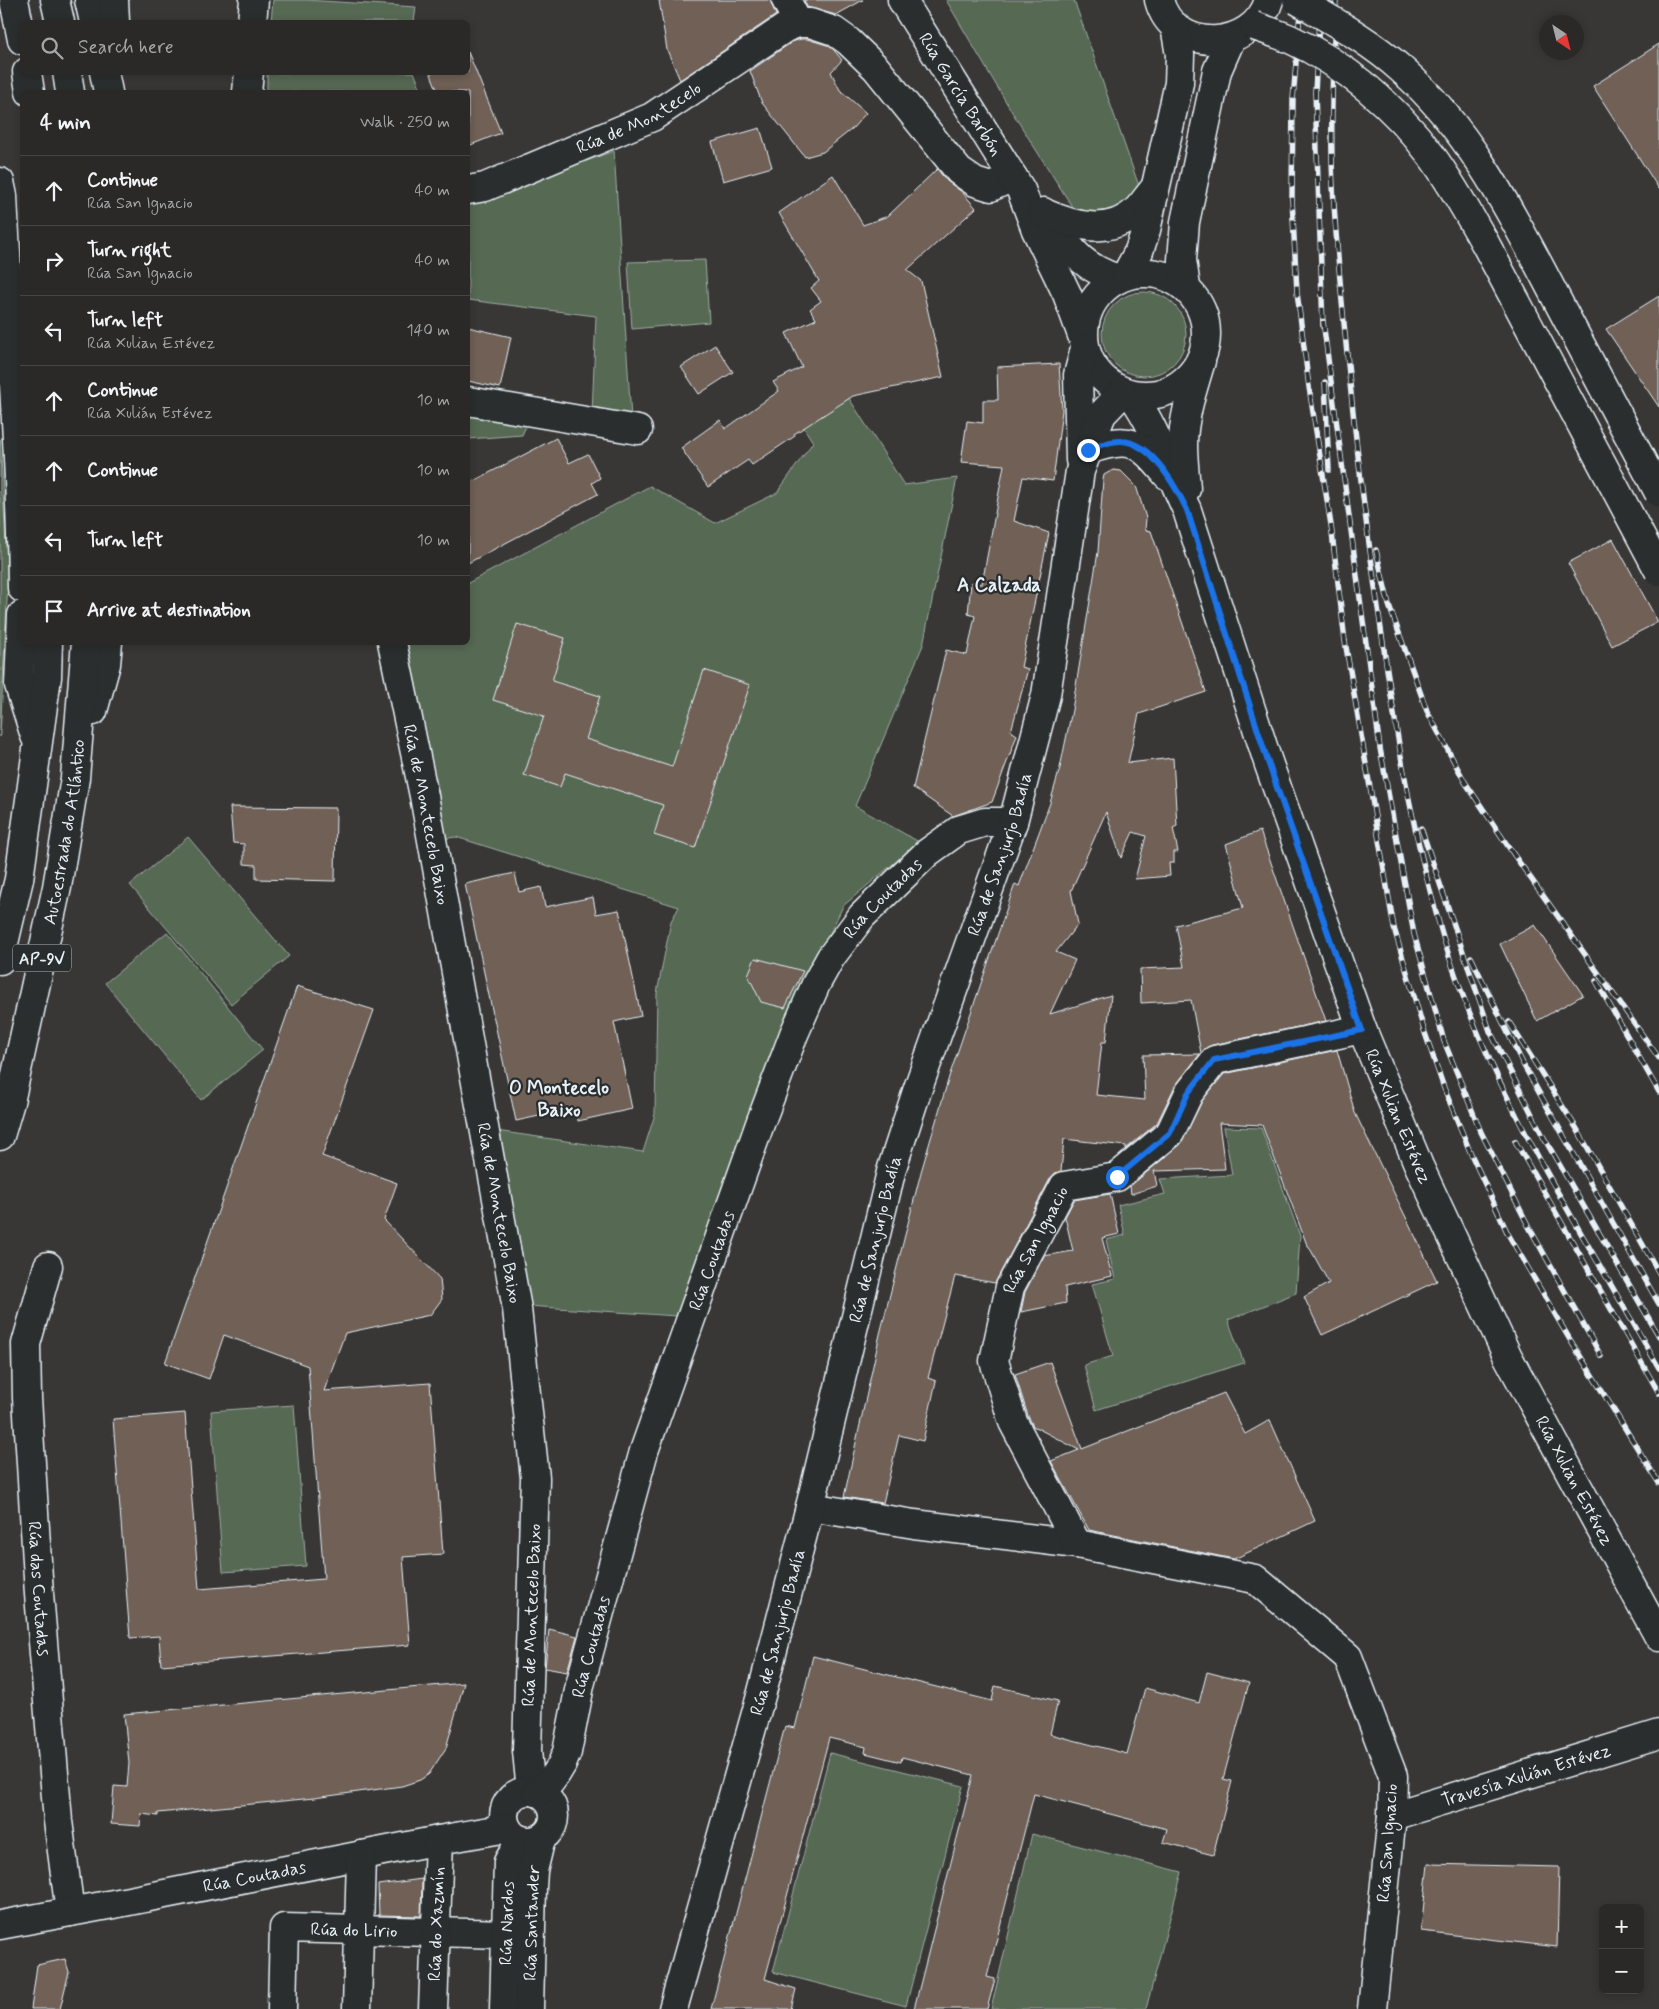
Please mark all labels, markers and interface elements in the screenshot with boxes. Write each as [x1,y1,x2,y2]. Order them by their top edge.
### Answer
north arrow [1539,15,1584,60]
search box [20,20,470,75]
street label: Rúa García Barbón [912,28,1008,161]
icon: search [38,34,66,62]
text: Search here [78,35,174,60]
street label: Rúa de Montecelo [573,76,706,160]
text: 4 min [40,109,91,137]
text: Walk · 250 m [360,112,450,133]
text: Continue [87,168,158,193]
icon: ahead [40,177,68,205]
text: 40 m [414,180,450,201]
text: Rúa San Ignacio [87,193,193,214]
text: Turn right [87,238,171,263]
icon: right [40,247,68,275]
text: 40 m [414,250,450,271]
text: Rúa San Ignacio [87,263,193,284]
text: Turn left [87,308,163,333]
icon: left [40,317,68,345]
text: 140 m [406,320,450,341]
text: Rúa Xulian Estévez [87,333,215,354]
text: Continue [87,378,158,403]
icon: ahead [40,387,68,415]
text: 10 m [417,390,450,411]
text: Rúa Xulián Estévez [87,403,213,424]
route end [1077,439,1100,462]
icon: ahead [40,457,68,485]
text: Continue [87,458,158,483]
text: 10 m [417,460,450,481]
icon: left [40,527,68,555]
text: Turn left [87,528,163,553]
text: 10 m [417,530,450,551]
district label: A Calzada [957,573,1041,598]
icon: arrive [40,597,68,625]
text: Arrive at destination [87,598,251,623]
street label: Rúa de Montecelo Baixo [396,722,455,907]
street label: Autoestrada do Atlántico [38,739,91,927]
street label: Rúa de Sanjurjo Badía [962,770,1038,940]
street label: Rúa Coutadas [838,853,928,944]
road number: AP-9V [13,944,71,971]
street label: Rúa Xulian Estévez [1359,1045,1437,1188]
district label: O Montecelo Baixo [509,1076,609,1123]
street label: Rúa de Montecelo Baixo [470,1121,527,1305]
street label: Rúa de Sanjurjo Badía [844,1153,908,1325]
route start [1106,1166,1129,1189]
street label: Rúa San Ignacio [998,1182,1075,1295]
street label: Rúa Coutadas [684,1208,741,1314]
street label: Rúa Xulian Estévez [1529,1412,1619,1550]
street label: Rúa das Coutadas [22,1520,55,1657]
street label: Rúa de Montecelo Baixo [517,1523,547,1707]
street label: Rúa de Sanjurjo Badía [745,1547,812,1718]
street label: Rúa Coutadas [567,1593,617,1700]
street label: Travesía Xulián Estévez [1438,1738,1614,1813]
street label: Rúa San Ignacio [1372,1783,1405,1903]
street label: Rúa Coutadas [201,1855,308,1899]
street label: Rúa Santander [519,1862,547,1981]
street label: Rúa do Xazmín [423,1866,451,1982]
street label: Rúa Nardos [494,1880,520,1966]
map controls [1599,1904,1644,1994]
button: + [1599,1904,1644,1949]
street label: Rúa do Lirio [310,1918,398,1944]
button: − [1599,1949,1644,1994]

